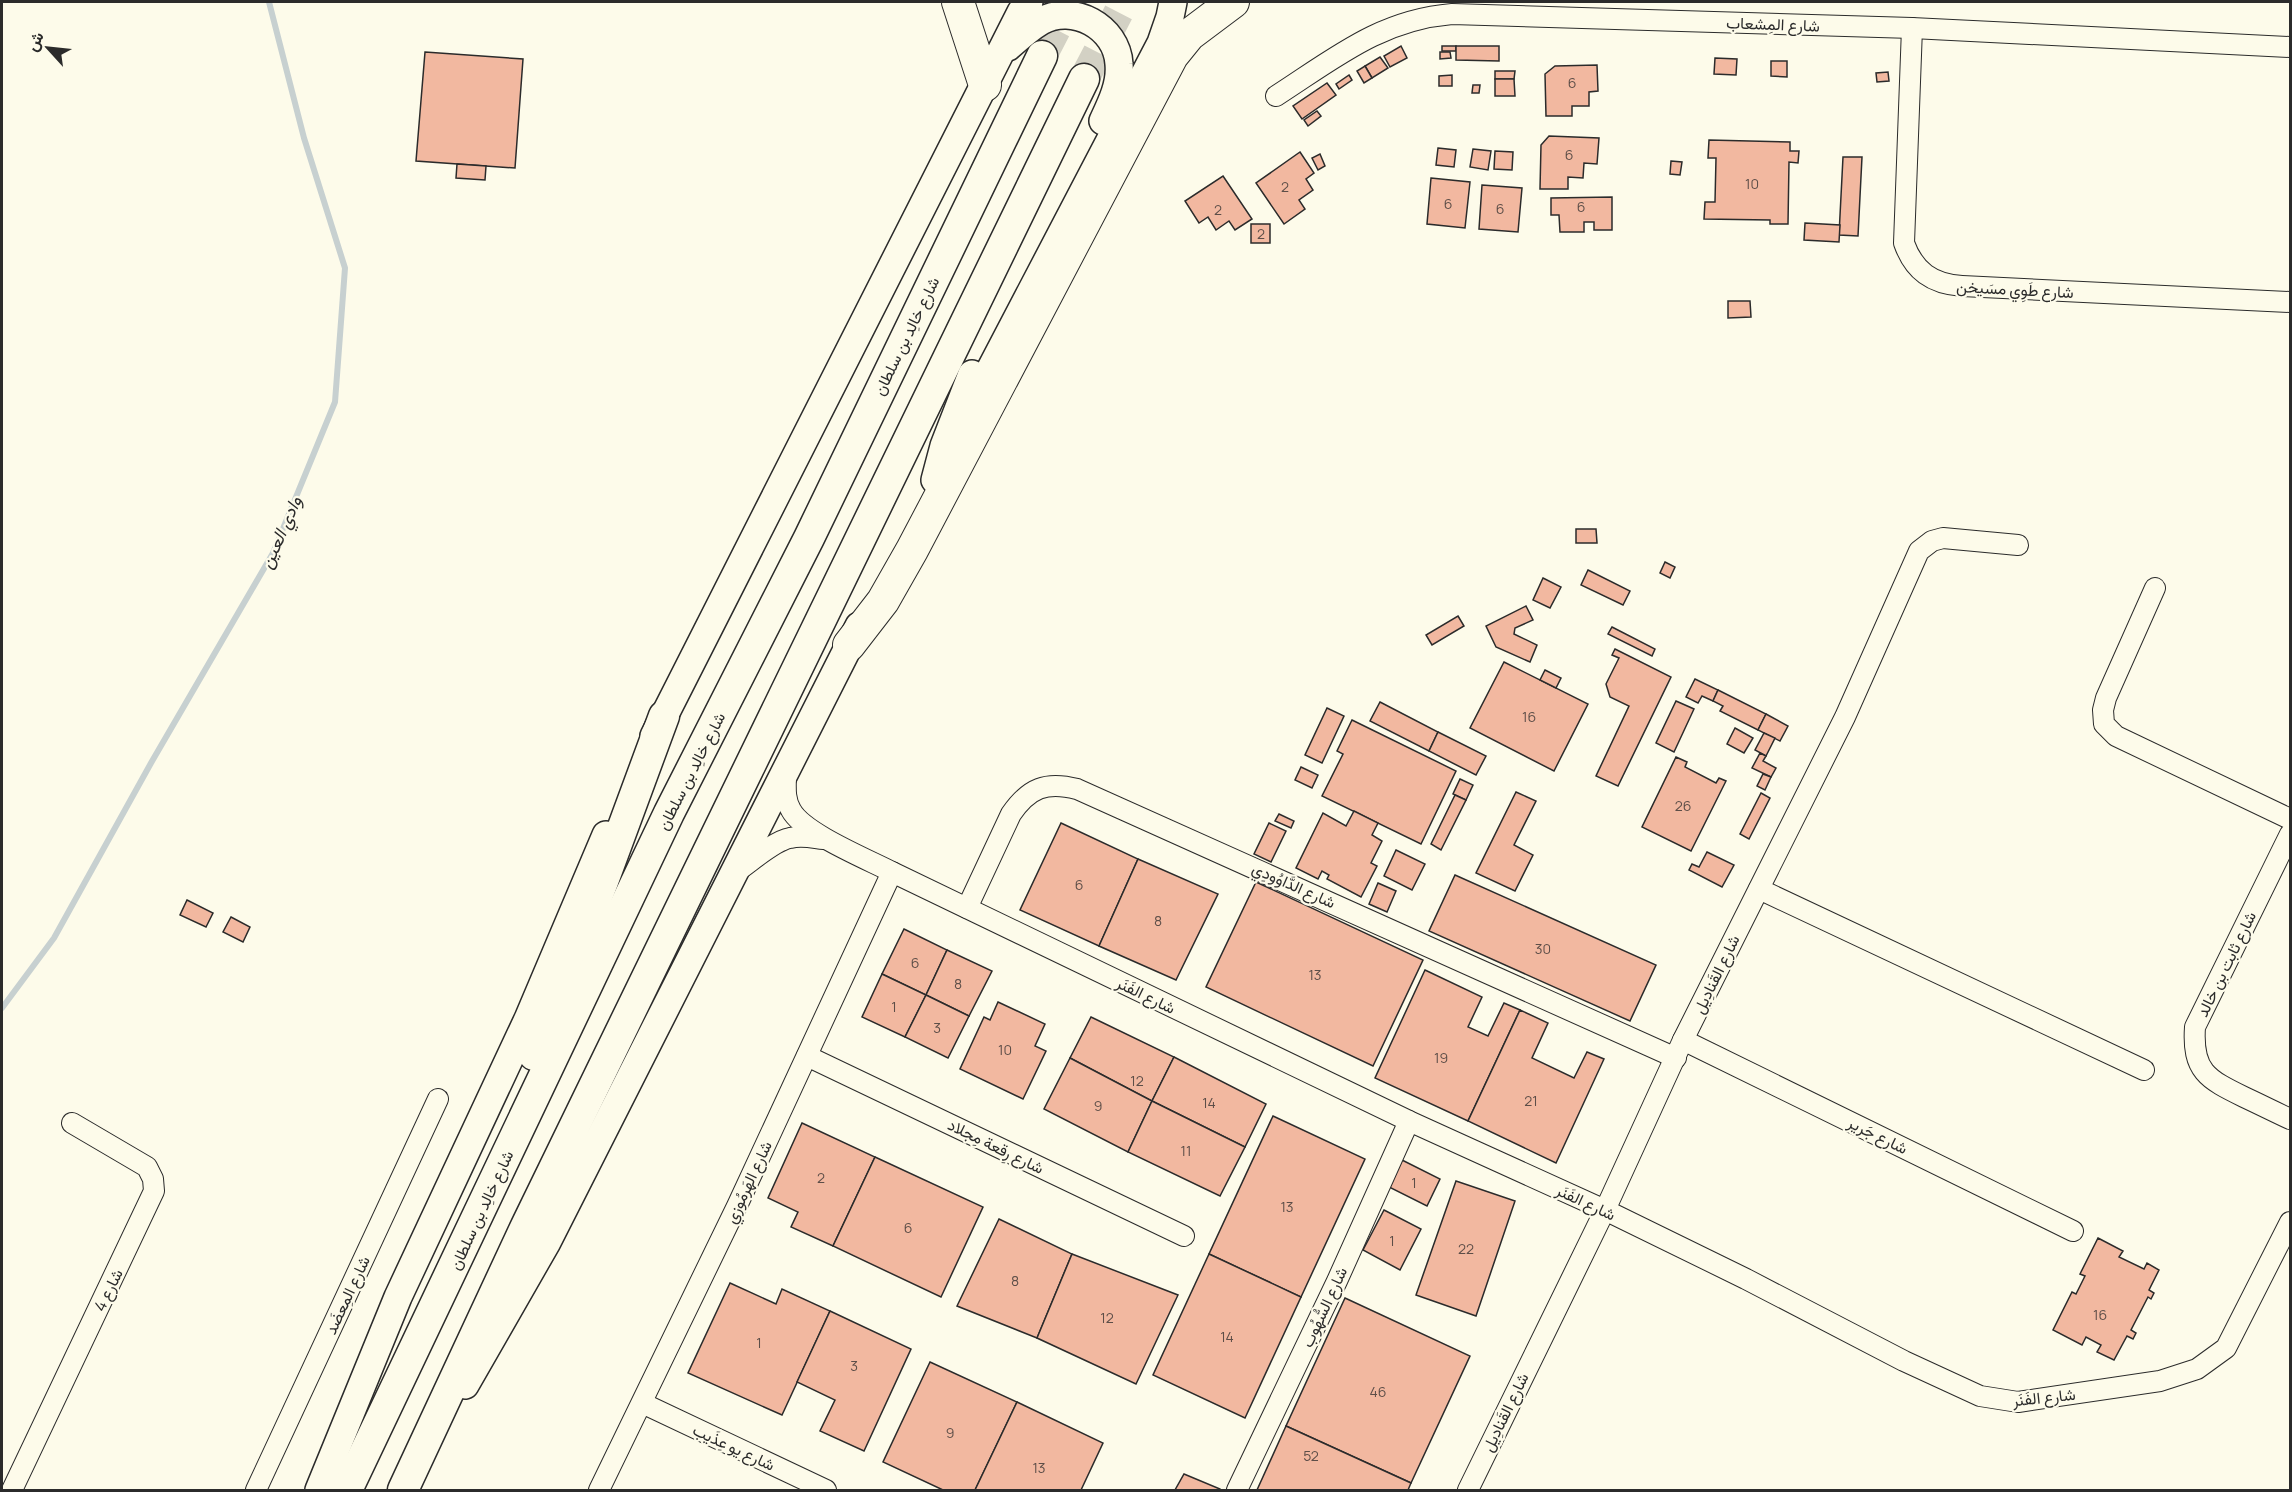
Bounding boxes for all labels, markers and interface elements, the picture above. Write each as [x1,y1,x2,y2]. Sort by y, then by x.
street label: شارع المِشعاب [1726,11,1820,38]
north arrow [18,18,78,78]
text: ش [20,28,49,55]
house number: 6 [1568,73,1576,92]
house number: 6 [1565,145,1573,164]
house number: 10 [1745,174,1759,193]
house number: 2 [1281,177,1289,196]
house number: 6 [1444,194,1452,213]
house number: 6 [1577,197,1585,216]
house number: 6 [1496,199,1504,218]
house number: 2 [1214,200,1222,219]
house number: 2 [1257,224,1265,243]
street label: شارع خالِد بن سلطان [868,273,945,399]
street label: شارع طَوِي مسَيخن [1955,275,2074,306]
water label: وادي العين [253,492,310,574]
house number: 16 [1522,707,1536,726]
street label: شارع خالِد بن سلطان [652,708,731,834]
house number: 26 [1675,796,1691,815]
street label: شارع الدَّاوُودِي [1248,857,1339,916]
house number: 6 [1075,875,1083,894]
street label: شارع ثابت بن خالد [2191,907,2262,1021]
house number: 8 [1154,911,1162,930]
street label: شارع القَنادِيل [1687,931,1745,1018]
house number: 30 [1535,939,1551,958]
house number: 6 [911,953,919,972]
house number: 13 [1308,965,1322,984]
street label: شارع الفَنَر [1111,971,1179,1020]
house number: 8 [954,974,962,993]
house number: 1 [891,997,897,1016]
house number: 3 [933,1018,941,1037]
house number: 10 [998,1040,1012,1059]
house number: 19 [1434,1048,1448,1067]
house number: 12 [1130,1071,1144,1090]
house number: 21 [1524,1091,1538,1110]
house number: 14 [1202,1093,1216,1112]
house number: 9 [1094,1096,1102,1115]
street label: شارع جَرير [1843,1111,1912,1160]
street label: شارع رِقعة مِجلاد [943,1113,1048,1180]
street label: شارع الهَرمُوزي [719,1137,779,1228]
house number: 11 [1181,1141,1191,1160]
street label: شارع خالِد بن سلطان [444,1147,519,1274]
house number: 2 [817,1168,825,1187]
house number: 1 [1411,1173,1417,1192]
street label: شارع الفَنَر [1551,1178,1619,1226]
house number: 13 [1280,1197,1294,1216]
house number: 6 [904,1218,912,1237]
house number: 1 [1389,1231,1395,1250]
house number: 22 [1458,1239,1474,1258]
street label: شارع المِعضَد [319,1252,376,1338]
street label: شارع السُّهُوب [1296,1263,1353,1351]
street label: شارع 4 [88,1265,129,1315]
house number: 8 [1011,1271,1019,1290]
house number: 16 [2093,1305,2107,1324]
house number: 12 [1100,1308,1114,1327]
house number: 14 [1220,1327,1234,1346]
house number: 1 [756,1333,762,1352]
house number: 3 [850,1356,858,1375]
street label: شارع القَنادِيل [1476,1369,1534,1456]
house number: 46 [1370,1382,1386,1401]
street label: شارع الفَنَر [2010,1383,2077,1412]
street label: شارع يو عِذَيب [689,1418,779,1477]
house number: 9 [946,1423,954,1442]
house number: 52 [1303,1446,1319,1465]
house number: 13 [1032,1458,1046,1477]

